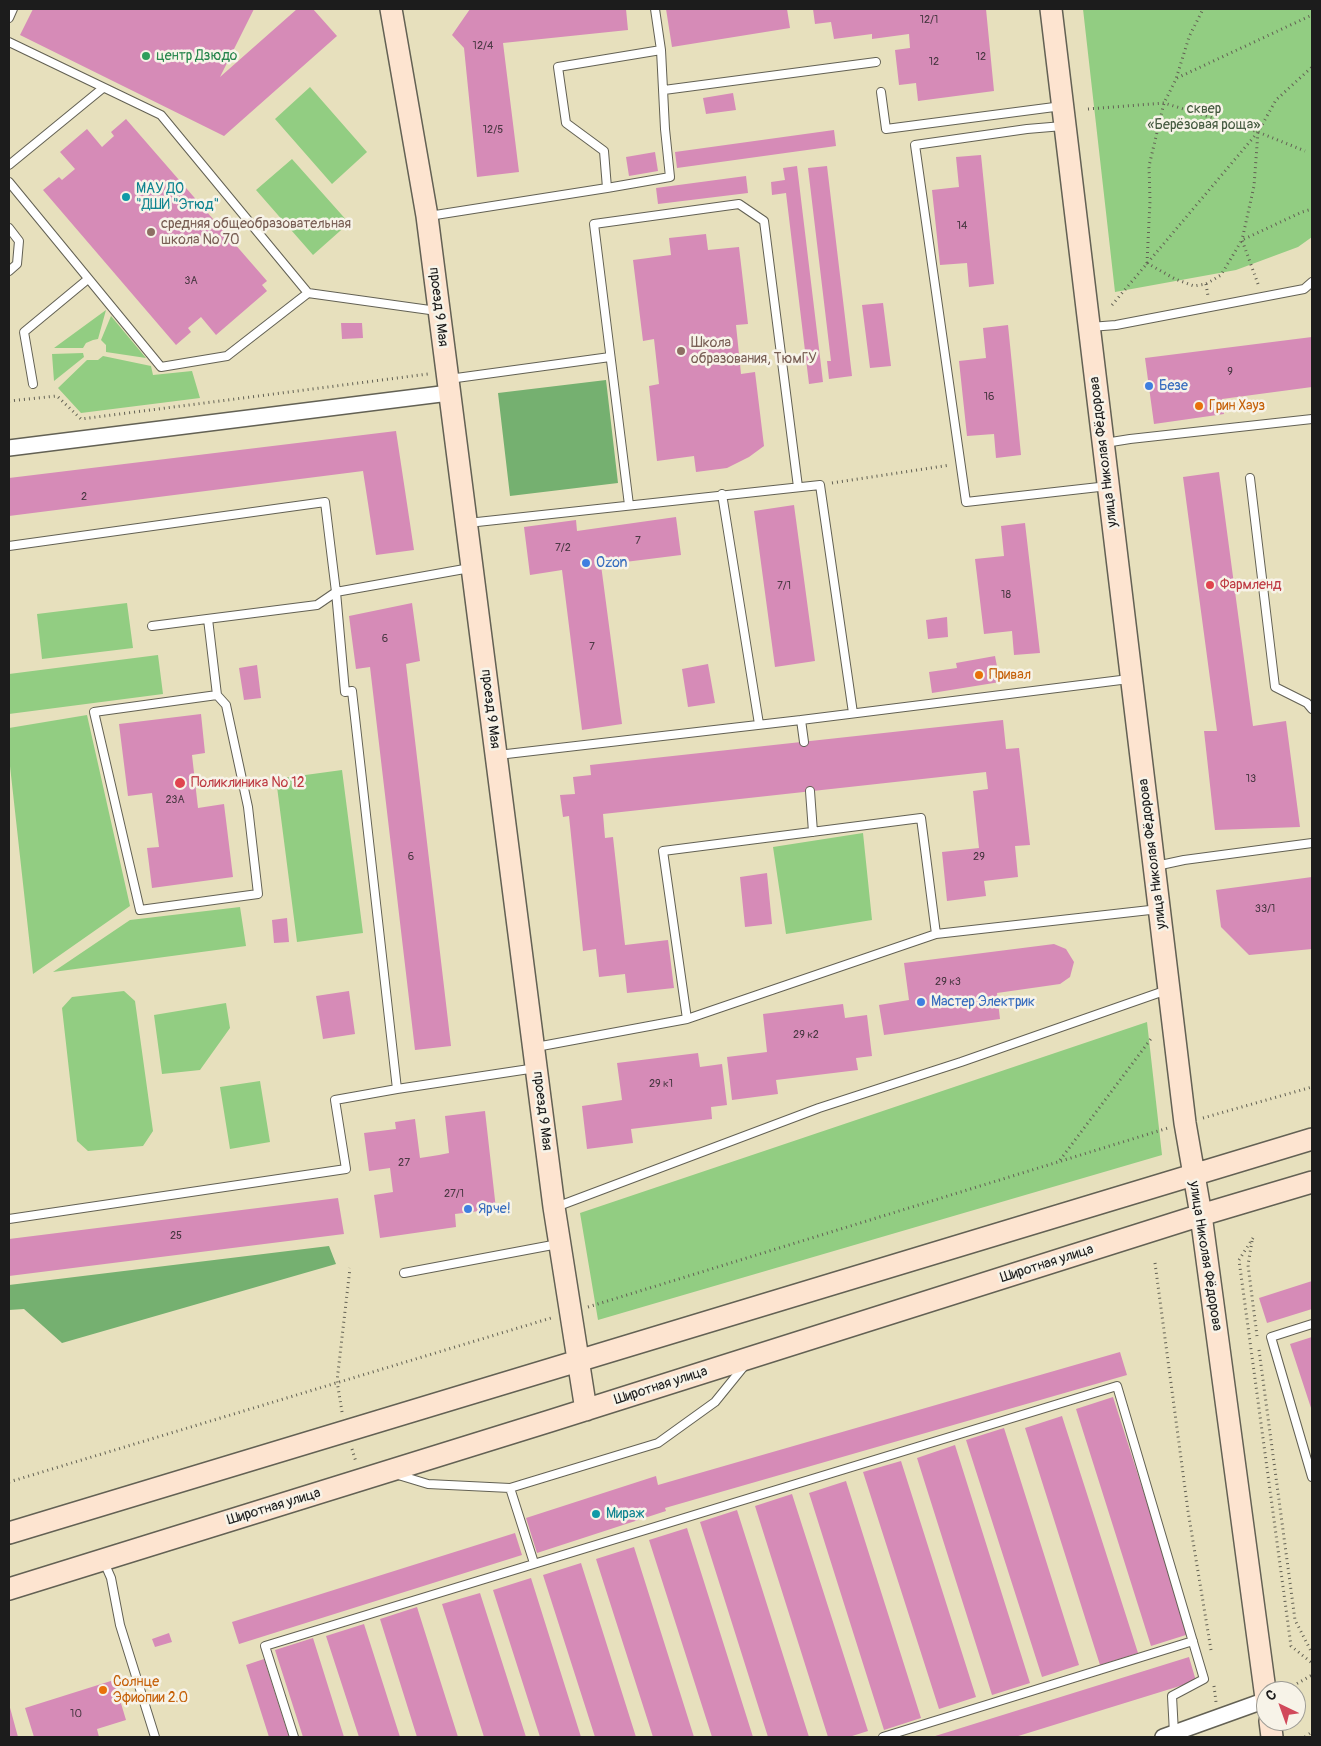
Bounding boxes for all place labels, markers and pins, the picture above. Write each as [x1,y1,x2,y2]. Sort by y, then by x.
place label: центр Дзюдо [156,48,237,64]
marker: центр Дзюдо [140,50,152,62]
place label: МАУ ДО "ДШИ "Этюд" [136,181,219,213]
marker: МАУ ДО "ДШИ "Этюд" [120,191,132,203]
place label: средняя общеобразовательная школа № 70 [161,216,351,248]
marker: средняя общеобразовательная школа № 70 [145,226,157,238]
place label: Школа образования, ТюмГУ [691,335,817,368]
marker: Школа образования, ТюмГУ [675,345,687,357]
place label: Безе [1159,378,1188,394]
marker: Безе [1143,380,1155,392]
place label: Грин Хауз [1209,398,1265,414]
marker: Грин Хауз [1193,400,1205,412]
place label: Ozon [596,555,627,571]
marker: Ozon [580,557,592,569]
place label: Фармленд [1220,577,1281,593]
marker: Фармленд [1204,579,1216,591]
place label: Привал [989,667,1031,683]
marker: Привал [973,669,985,681]
place label: Поликлиника № 12 [191,775,305,791]
marker: Поликлиника № 12 [173,776,187,790]
place label: Мастер Электрик [931,994,1035,1010]
marker: Мастер Электрик [915,996,927,1008]
place label: Ярче! [478,1201,511,1217]
marker: Ярче! [462,1203,474,1215]
place label: Мираж [606,1506,644,1522]
marker: Мираж [590,1508,602,1520]
place label: Солнце Эфиопии 2.0 [113,1674,188,1706]
marker: Солнце Эфиопии 2.0 [97,1684,109,1696]

